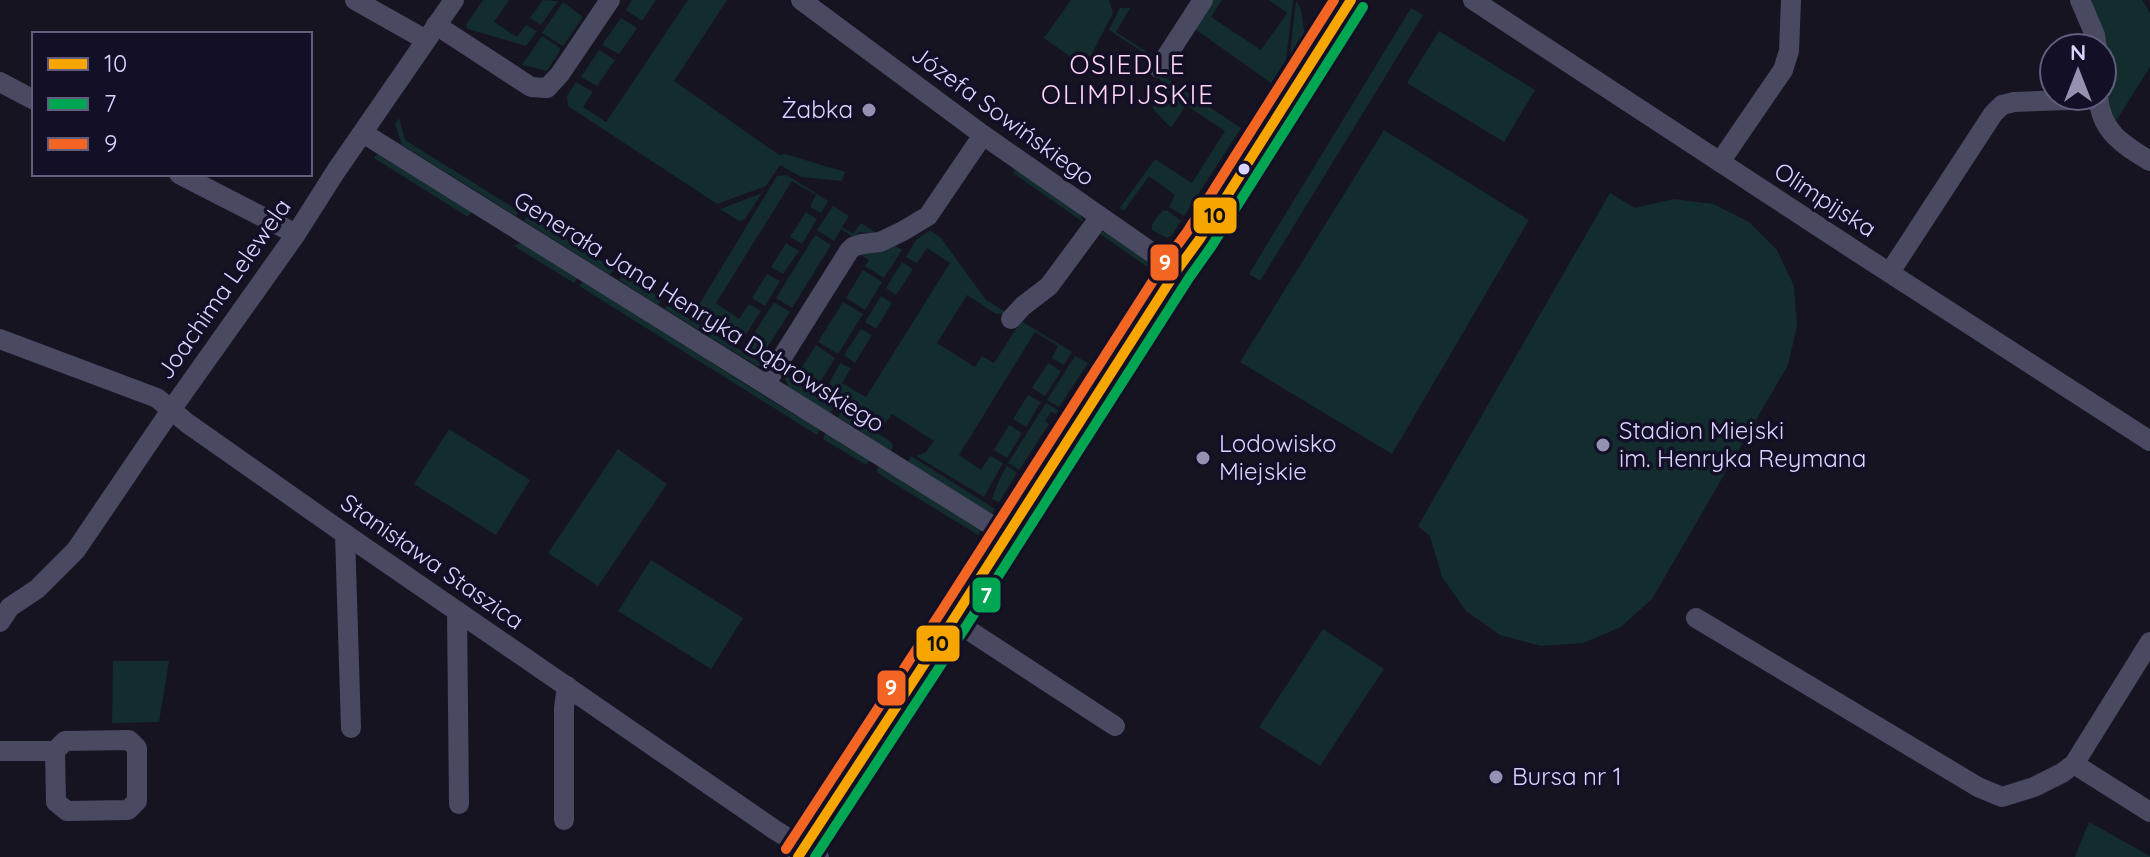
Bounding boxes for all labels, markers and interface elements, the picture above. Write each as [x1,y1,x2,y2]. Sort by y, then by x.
legend [32,32,312,176]
north arrow [2038,32,2118,112]
text: N [2070,38,2086,66]
street label: Józefa Sowińskiego [906,39,1101,192]
text: 10 [104,48,127,78]
district label: OSIEDLE OLIMPIJSKIE [1041,48,1215,111]
text: 7 [104,88,116,118]
place label: Żabka [781,94,853,124]
marker: Żabka [860,101,878,119]
text: 9 [104,128,117,158]
street label: Olimpijska [1769,155,1882,243]
unlabelled marker [1236,161,1252,177]
street label: Generała Jana Henryka Dąbrowskiego [509,184,890,438]
street label: Joachima Lelewela [150,192,297,385]
line badge: 10 [1192,196,1238,235]
text: 10 [1204,201,1226,229]
line badge: 9 [1149,243,1180,282]
text: 9 [1159,248,1171,276]
place label: Stadion Miejski im. Henryka Reymana [1619,415,1866,473]
place label: Lodowisko Miejskie [1219,428,1337,486]
marker: Stadion Miejski im. Henryka Reymana [1594,436,1612,454]
marker: Lodowisko Miejskie [1194,449,1212,467]
street label: Stanisława Staszica [335,487,530,636]
line badge: 7 [971,576,1002,614]
text: 7 [980,581,992,609]
line badge: 10 [915,624,961,663]
text: 10 [927,629,949,657]
line badge: 9 [876,669,907,707]
text: 9 [885,673,897,701]
place label: Bursa nr 1 [1512,761,1622,791]
marker: Bursa nr 1 [1487,768,1505,786]

